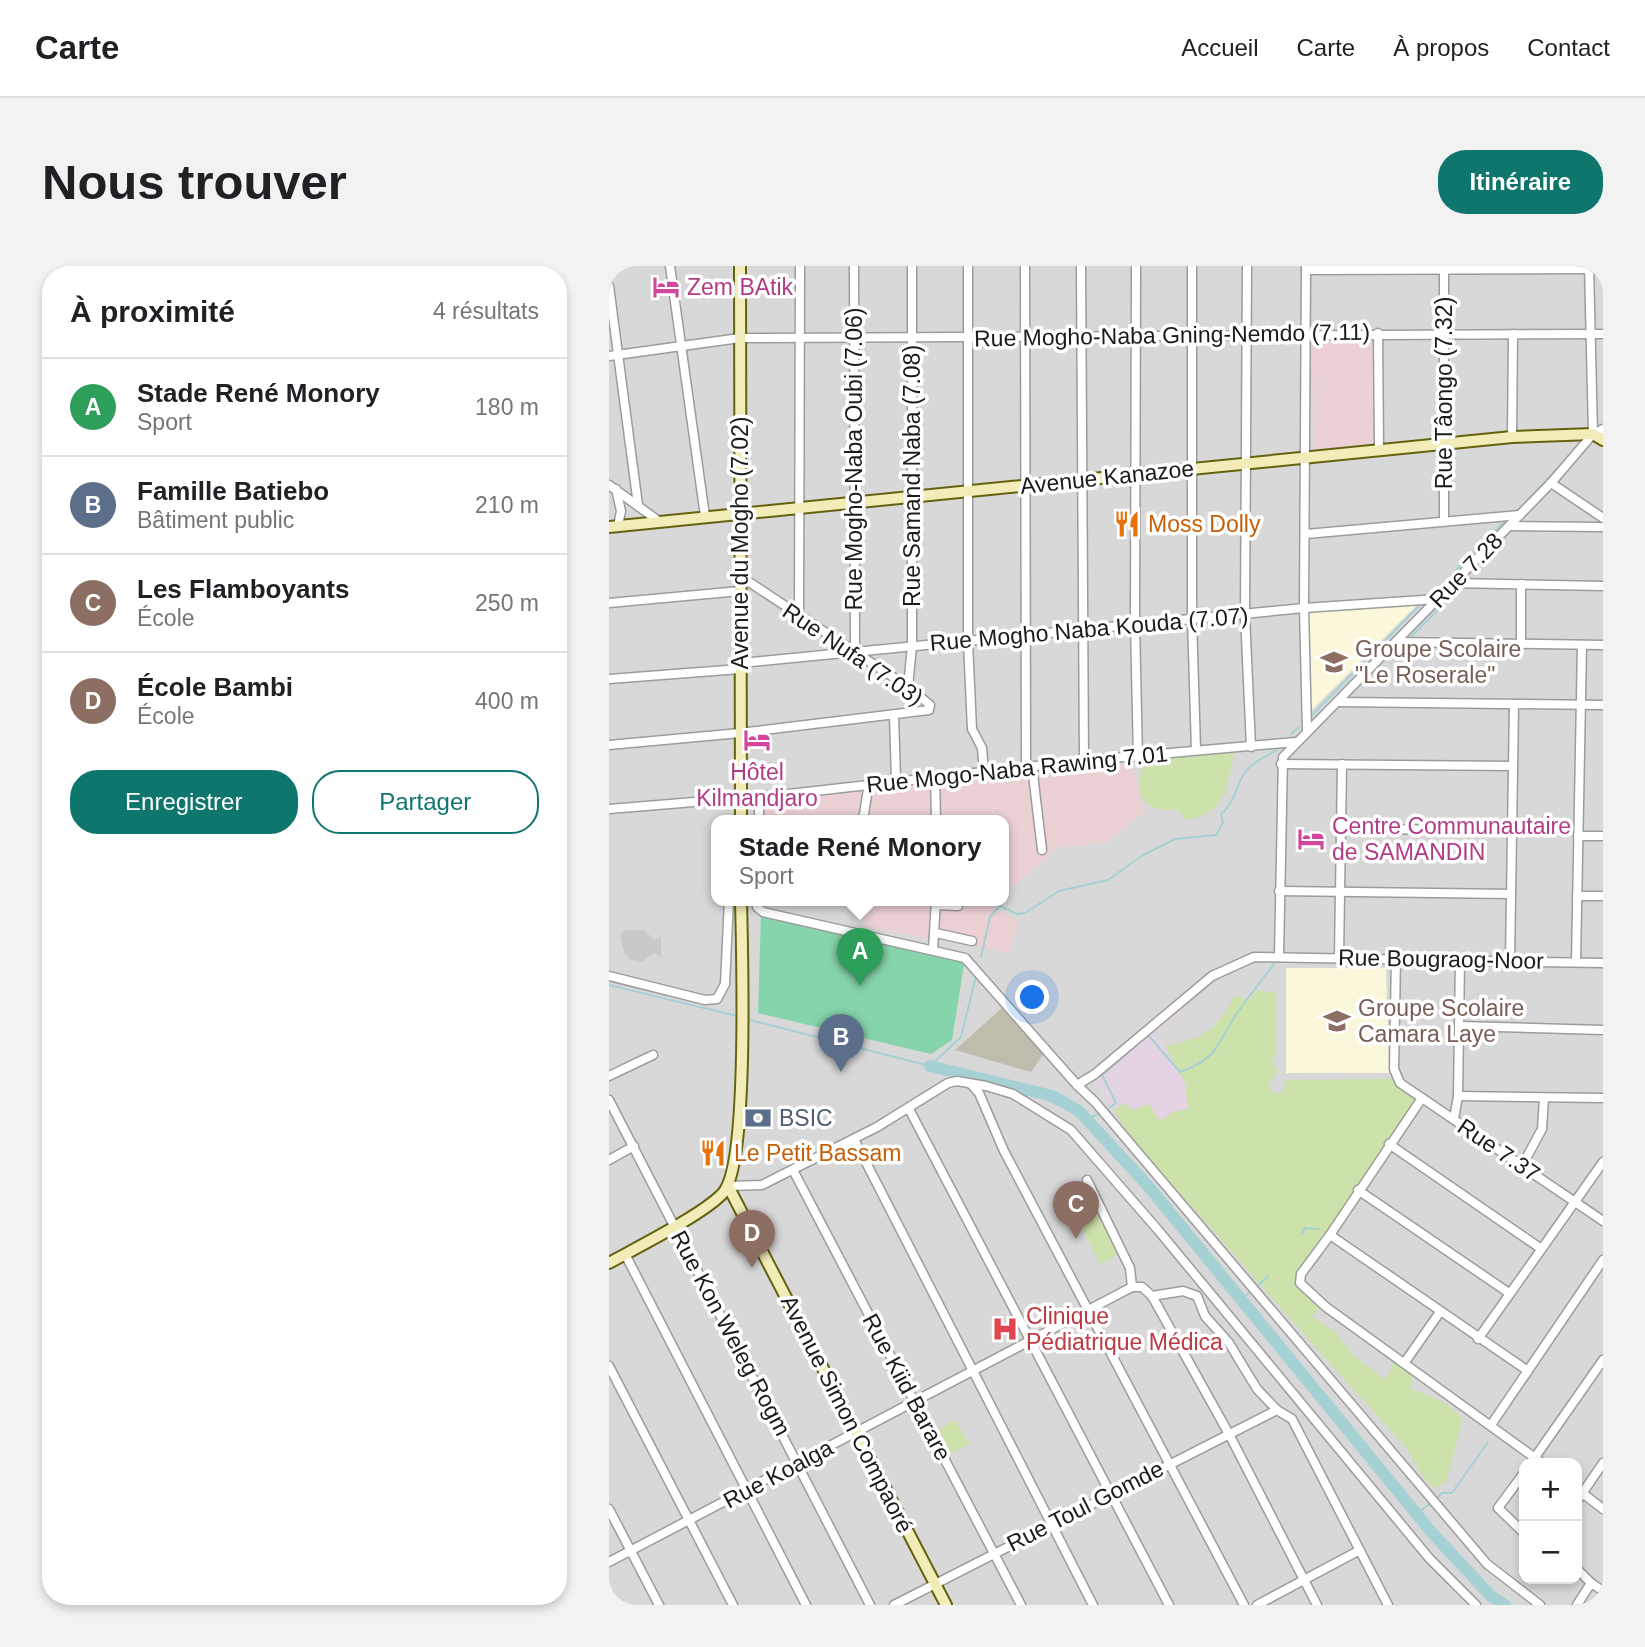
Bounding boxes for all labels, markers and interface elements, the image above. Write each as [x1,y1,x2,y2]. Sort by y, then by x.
text: Carte [35,29,119,66]
text: Accueil [1181,34,1259,61]
text: Carte [1297,34,1355,61]
text: À propos [1393,34,1489,61]
text: Contact [1527,34,1610,61]
button: Itinéraire [1438,150,1603,214]
text: Nous trouver [42,155,347,209]
hotel icon: Zem BAtik [651,272,681,302]
place label: Zem BAtik [687,274,794,300]
text: À proximité [70,295,235,328]
street label: Rue Tâongo (7.32) [1431,297,1457,489]
text: 4 résultats [433,298,539,324]
street label: Rue Mogho-Naba Oubi (7.06) [841,308,867,611]
street label: Rue Mogho-Naba Gning-Nemdo (7.11) [974,319,1370,351]
street label: Rue Samand Naba (7.08) [899,345,925,607]
text: Stade René Monory [137,378,380,408]
text: A [85,394,101,420]
text: 180 m [475,394,539,420]
text: Sport [137,409,192,435]
street label: Avenue du Mogho (7.02) [727,417,753,669]
street label: Avenue Kanazoe [1019,455,1195,499]
text: Famille Batiebo [137,476,329,506]
text: B [85,492,101,518]
text: 210 m [475,492,539,518]
text: Bâtiment public [137,507,294,533]
restaurant icon: Moss Dolly [1112,509,1142,539]
place label: Moss Dolly [1148,511,1261,537]
street label: Rue 7.28 [1424,527,1508,613]
text: Les Flamboyants [137,574,349,604]
text: C [85,590,101,616]
text: 250 m [475,590,539,616]
street label: Rue Nufa (7.03) [778,597,928,711]
street label: Rue Mogho Naba Kouda (7.07) [929,602,1249,656]
text: École [137,605,195,631]
place label: Groupe Scolaire "Le Roserale" [1355,636,1521,688]
school or university icon: Groupe Scolaire "Le Roserale" [1319,647,1349,677]
text: École Bambi [137,672,293,702]
text: D [85,688,101,714]
text: 400 m [475,688,539,714]
text: École [137,703,195,729]
hotel icon: Hôtel Kilmandjaro [742,725,772,755]
street label: Rue Mogo-Naba Rawing 7.01 [865,740,1169,798]
place label: Hôtel Kilmandjaro [696,759,818,811]
button: Enregistrer [70,770,298,834]
button: Partager [312,770,539,834]
place label: Centre Communautaire de SAMANDIN [1332,813,1571,865]
popup [711,815,1009,906]
hotel icon: Centre Communautaire de SAMANDIN [1296,824,1326,854]
text: Stade René Monory [739,832,981,862]
text: Sport [739,863,794,889]
pin: A [837,928,883,986]
street label: Rue Bougraog-Noor [1338,944,1544,974]
your location [1015,980,1049,1014]
place label: Groupe Scolaire Camara Laye [1358,995,1524,1047]
school or university icon: Groupe Scolaire Camara Laye [1322,1006,1352,1036]
pin: B [818,1014,864,1072]
bank icon: BSIC [743,1103,773,1133]
place label: BSIC [779,1105,833,1131]
street label: Rue 7.37 [1453,1113,1545,1187]
restaurant icon: Le Petit Bassam [698,1138,728,1168]
place label: Le Petit Bassam [734,1140,901,1166]
pin: C [1053,1181,1099,1239]
pin: D [729,1210,775,1268]
street label: Rue Kon Weleg Rogm [666,1226,796,1440]
street label: Avenue Simon Compaoré [776,1291,918,1537]
place label: Clinique Pédiatrique Médica [1026,1303,1223,1355]
street label: Rue Kiid Barare [857,1309,957,1465]
hospital icon: Clinique Pédiatrique Médica [990,1314,1020,1344]
street label: Rue Koalga [719,1434,837,1514]
street label: Rue Toul Gomde [1002,1455,1168,1557]
map controls [1519,1458,1582,1584]
button: + [1519,1458,1582,1521]
button: − [1519,1521,1582,1584]

